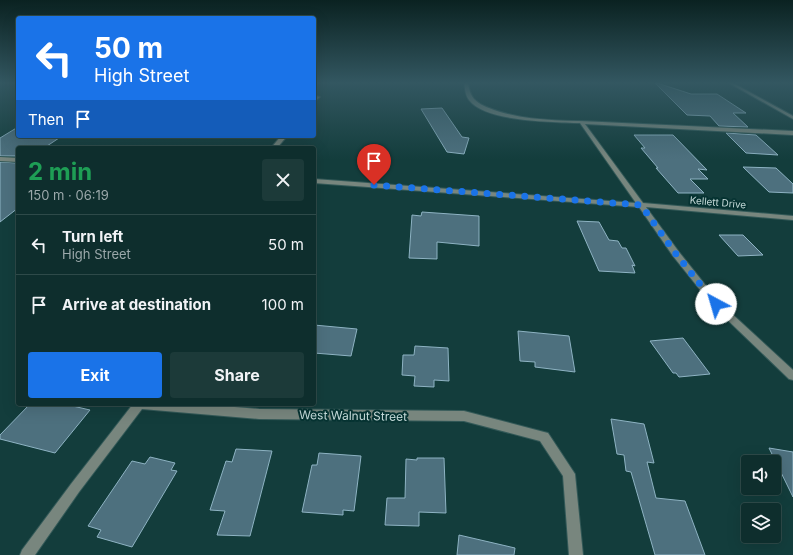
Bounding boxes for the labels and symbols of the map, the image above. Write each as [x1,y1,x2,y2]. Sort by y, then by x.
pin [357,144,391,185]
street label: Kellett Drive [689,194,747,210]
position arrow [695,283,737,325]
street label: West Walnut Street [299,407,407,424]

